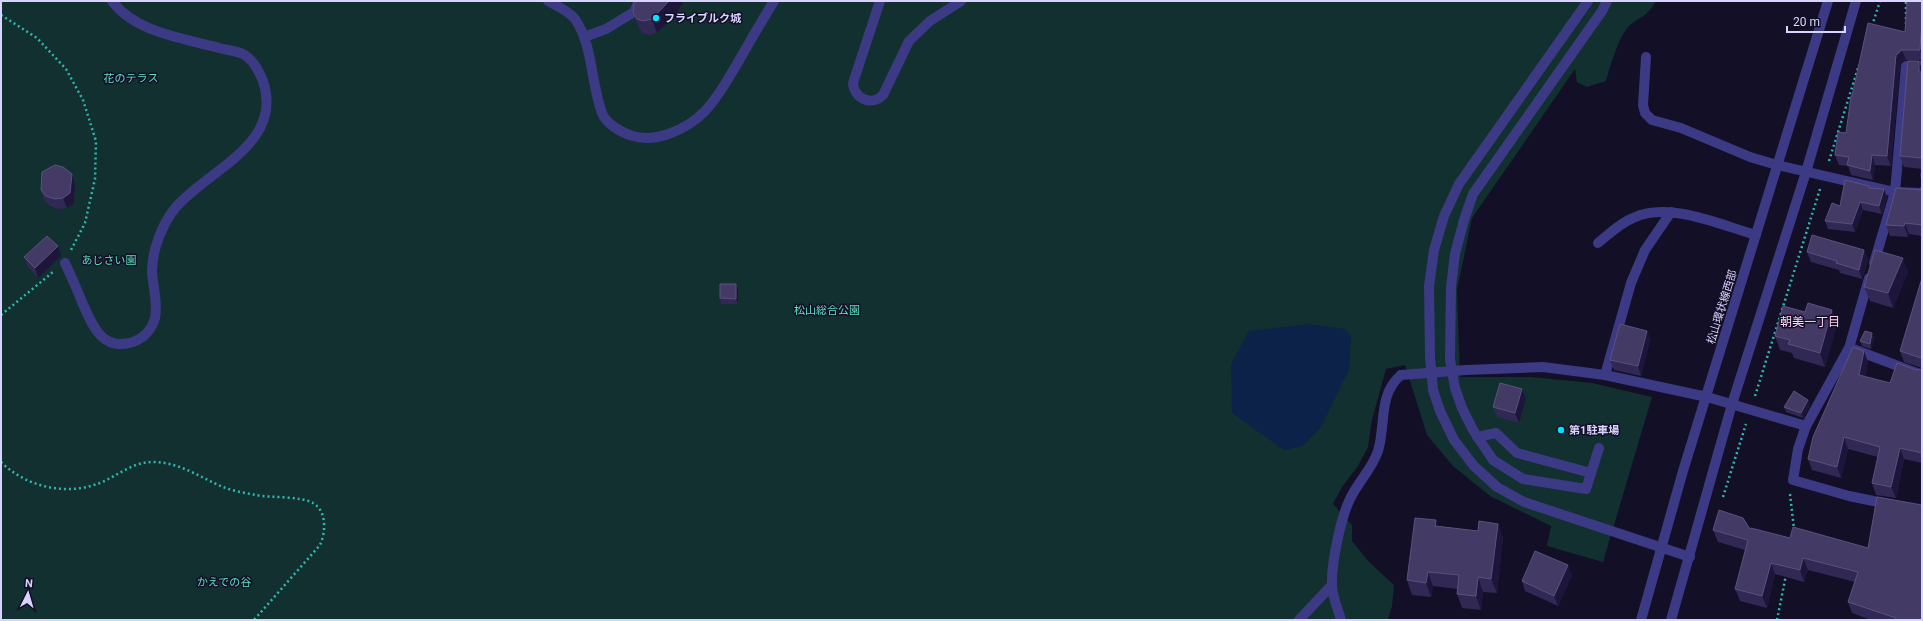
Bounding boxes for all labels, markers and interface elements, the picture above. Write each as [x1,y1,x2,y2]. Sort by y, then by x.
scale bar [1787,8,1845,34]
place label: フライブルク城 [664,12,742,25]
marker: フライブルク城 [651,13,661,23]
text: 20 m [1793,15,1820,29]
park label: 花のテラス [104,72,158,85]
park label: あじさい園 [82,254,137,267]
street label: 松山環状線西部 [1705,268,1739,346]
park label: 松山総合公園 [794,304,860,317]
district label: 朝美一丁目 [1780,315,1840,329]
place label: 第1駐車場 [1569,424,1619,437]
marker: 第1駐車場 [1556,425,1566,435]
north arrow [8,573,48,613]
park label: かえでの谷 [197,576,251,589]
text: N [24,577,33,590]

